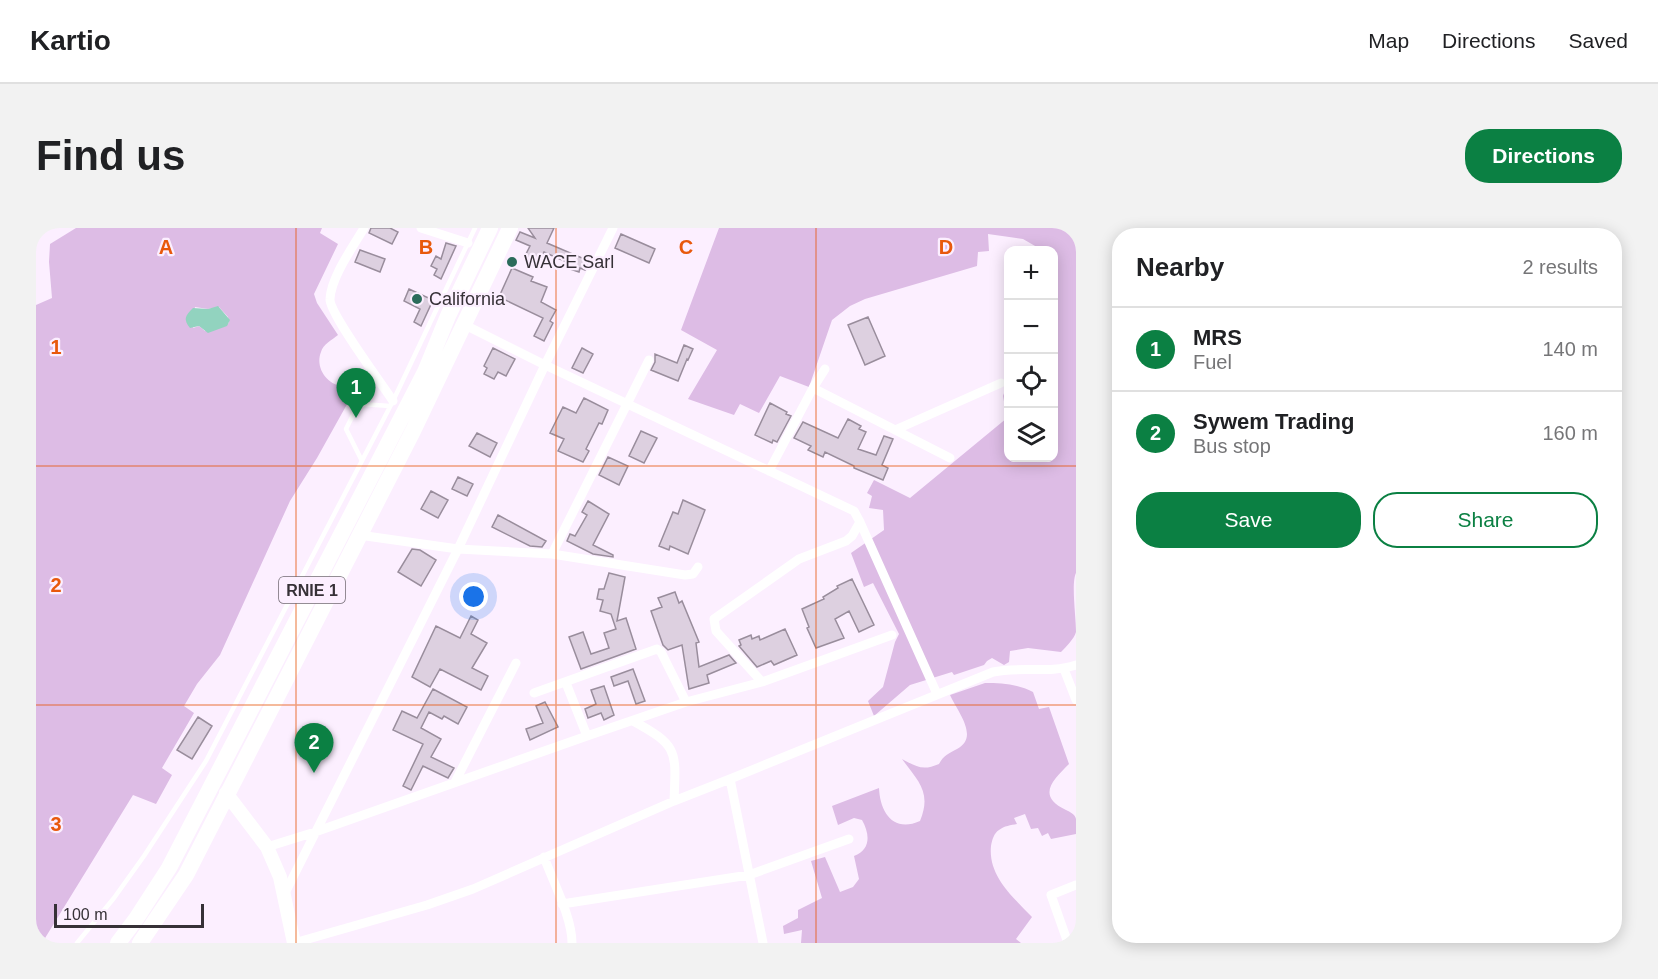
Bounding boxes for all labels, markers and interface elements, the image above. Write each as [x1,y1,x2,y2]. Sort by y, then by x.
text: Kartio [30,25,111,56]
text: Map [1368,29,1409,52]
text: Directions [1442,29,1535,52]
text: Saved [1568,29,1628,52]
button: Directions [1465,129,1622,183]
text: Find us [36,132,185,179]
text: A [159,236,173,258]
text: B [419,236,433,258]
text: C [679,236,693,258]
text: D [939,236,953,258]
map controls [1004,246,1058,462]
button: + [1004,246,1058,300]
place label: WACE Sarl [524,252,614,272]
text: Nearby [1136,252,1224,282]
marker: WACE Sarl [505,255,519,269]
text: 2 results [1522,256,1598,278]
place label: California [429,289,506,309]
marker: California [410,292,424,306]
button: − [1004,300,1058,354]
text: MRS [1193,325,1242,350]
text: 1 [50,336,62,358]
text: 1 [1150,338,1161,360]
text: 140 m [1542,338,1598,360]
text: Fuel [1193,351,1232,373]
button: locate [1004,354,1058,408]
pin: 1 [336,368,376,418]
button: layers [1004,408,1058,462]
text: Sywem Trading [1193,409,1354,434]
text: 2 [1150,422,1161,444]
text: 160 m [1542,422,1598,444]
text: Bus stop [1193,435,1271,457]
button: Save [1136,492,1361,548]
button: Share [1373,492,1598,548]
text: 2 [50,574,62,596]
road number: RNIE 1 [279,577,345,603]
your location [459,582,488,611]
pin: 2 [294,724,334,773]
text: 3 [50,813,62,835]
scale bar [54,901,204,928]
text: 100 m [63,906,107,923]

